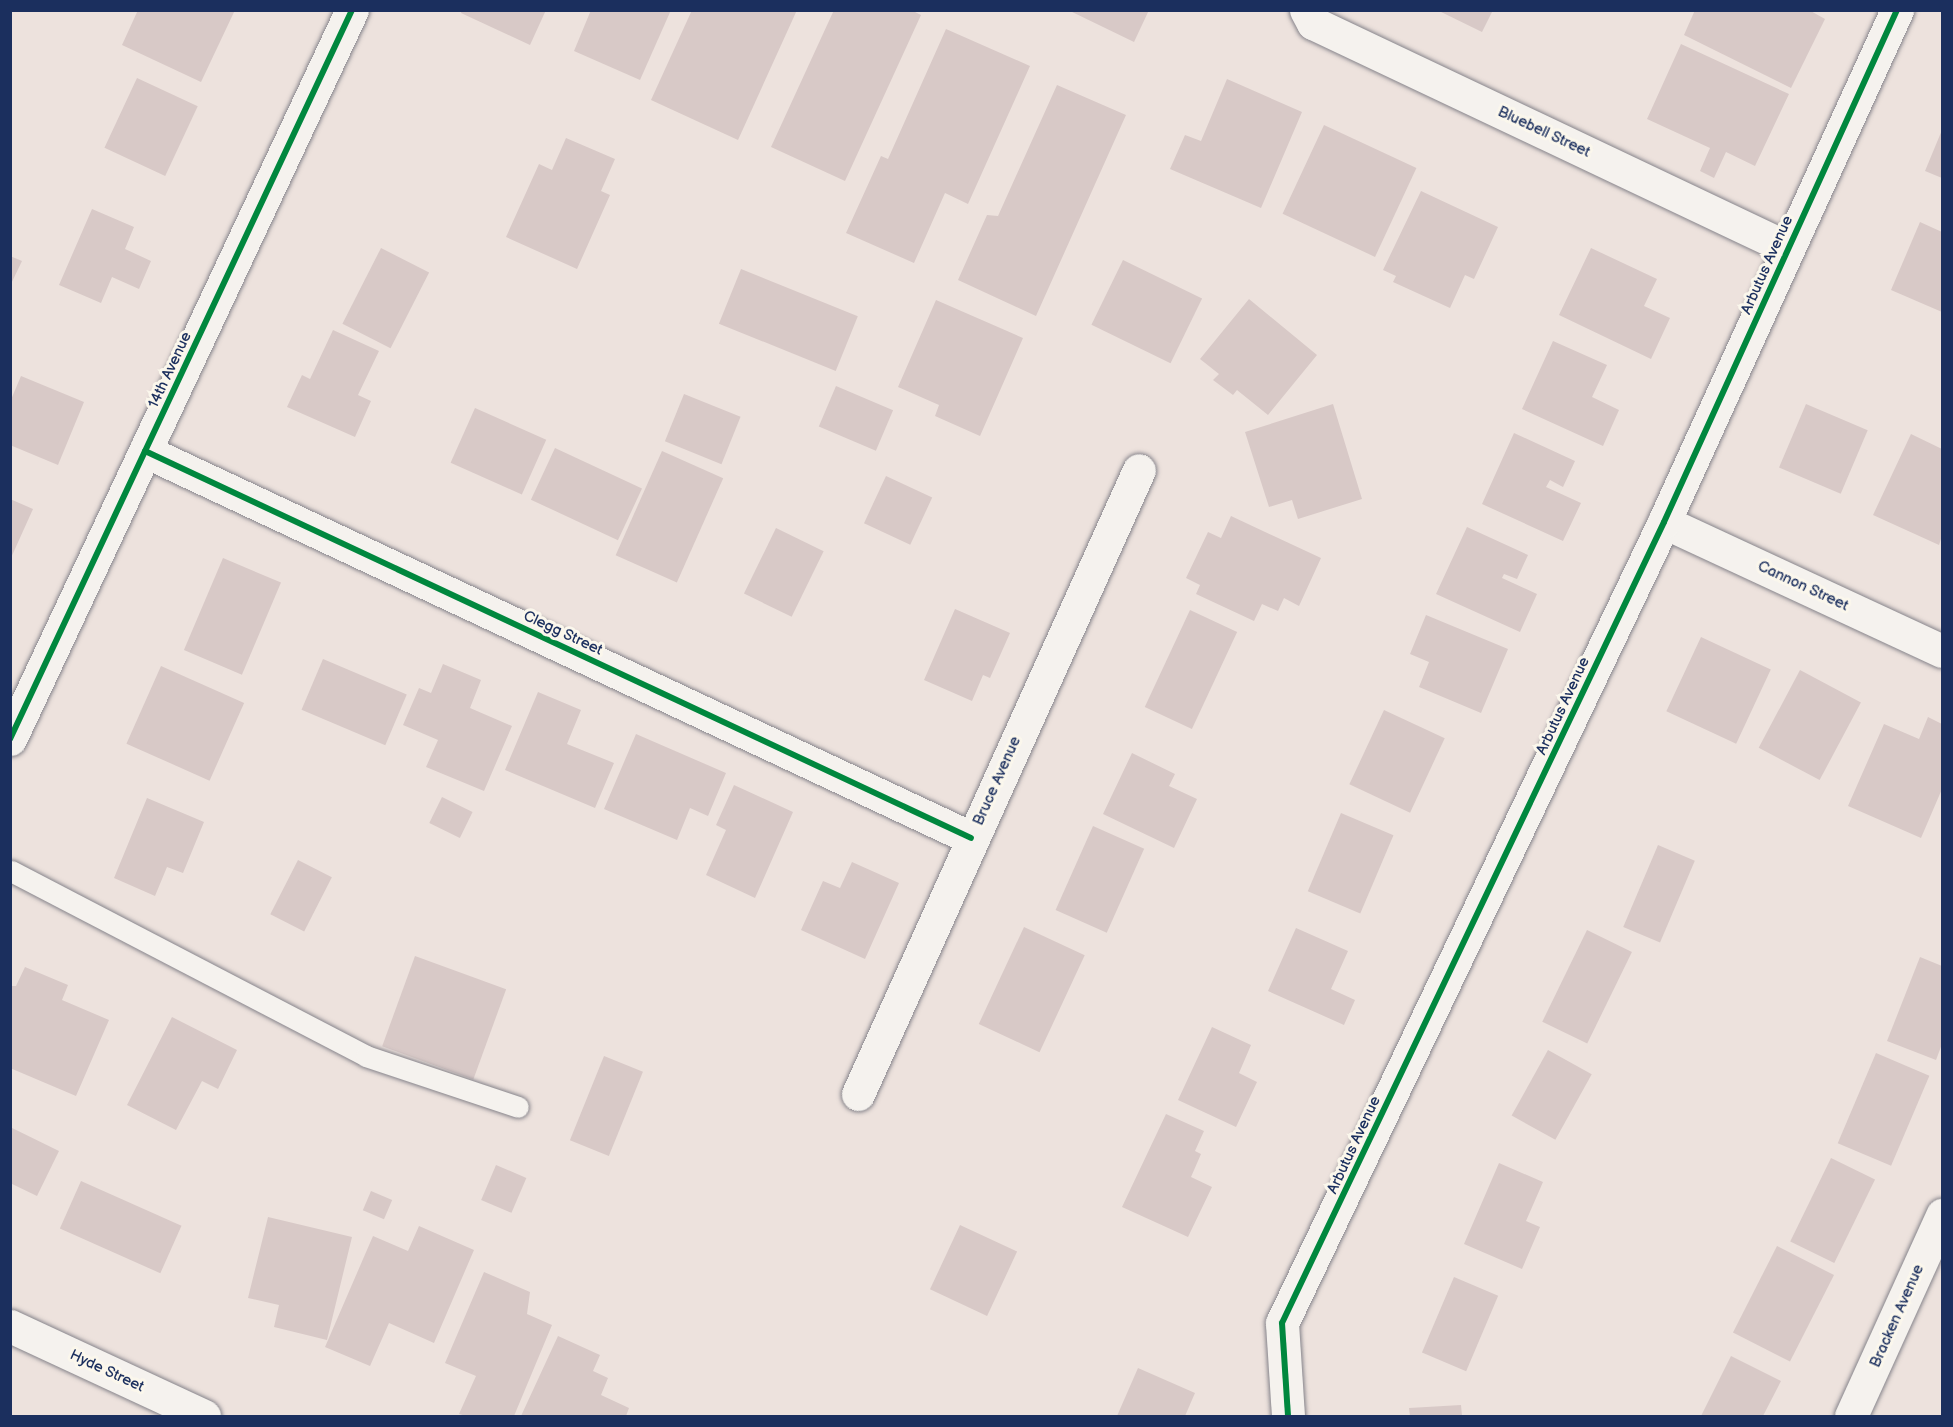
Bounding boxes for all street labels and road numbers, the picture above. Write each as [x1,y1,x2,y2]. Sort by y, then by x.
street label: Bluebell Street [1495,103,1593,161]
street label: Arbutus Avenue [1737,213,1797,317]
street label: 14th Avenue [144,329,196,411]
street label: Cannon Street [1755,557,1851,615]
street label: Clegg Street [521,607,605,659]
street label: Arbutus Avenue [1532,654,1594,758]
street label: Bruce Avenue [969,734,1025,828]
street label: Arbutus Avenue [1323,1093,1385,1197]
street label: Bracken Avenue [1866,1262,1928,1370]
street label: Hyde Street [67,1346,147,1396]

